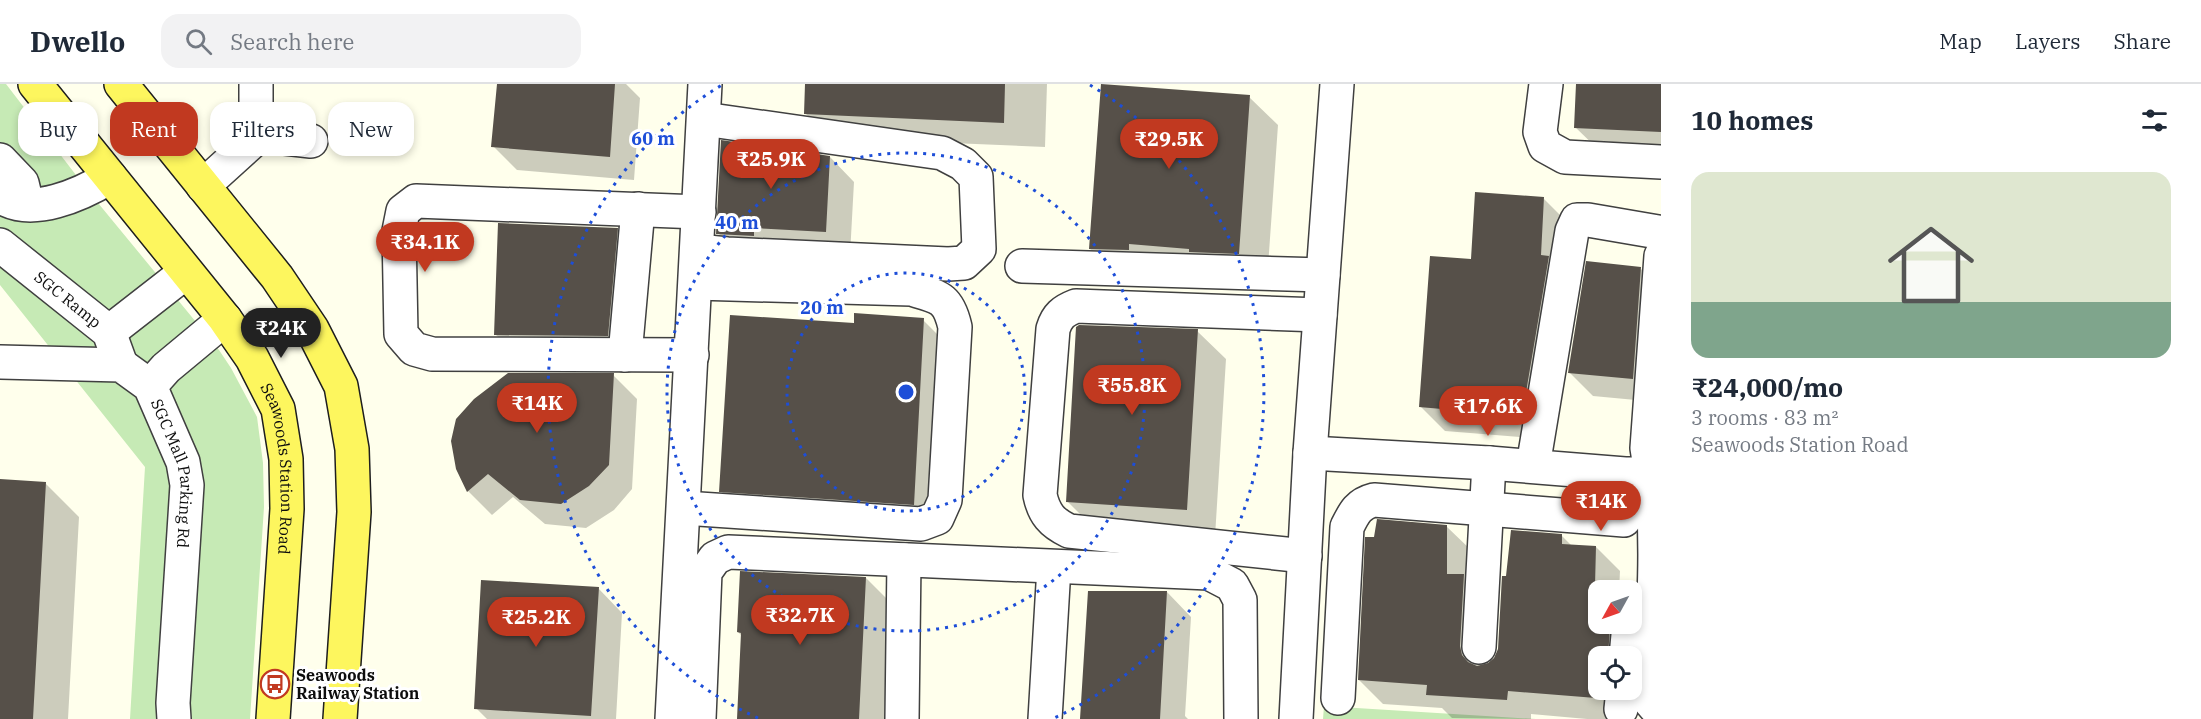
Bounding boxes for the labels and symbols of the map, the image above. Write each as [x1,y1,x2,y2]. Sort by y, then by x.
pin: ₹29.5K [1120,119,1218,170]
text: 60 m [631,127,675,150]
pin: ₹25.9K [722,139,820,190]
text: 40 m [715,211,759,234]
pin: ₹34.1K [376,222,474,273]
street label: SGC Ramp [31,267,106,332]
text: 20 m [800,296,844,319]
pin: ₹24K [245,308,317,359]
pin: ₹55.8K [1083,365,1181,416]
street label: Seawoods Station Road [256,379,297,555]
centre of rings [896,382,916,402]
pin: ₹14K [501,383,573,434]
pin: ₹17.6K [1439,386,1537,437]
street label: SGC Mall Parking Rd [147,396,197,549]
pin: ₹14K [1565,481,1637,532]
north arrow [1588,580,1642,634]
pin: ₹32.7K [751,595,849,646]
pin: ₹25.2K [487,597,585,648]
place label: Seawoods Railway Station [296,665,420,703]
bus stop icon: Seawoods Railway Station [259,668,291,700]

